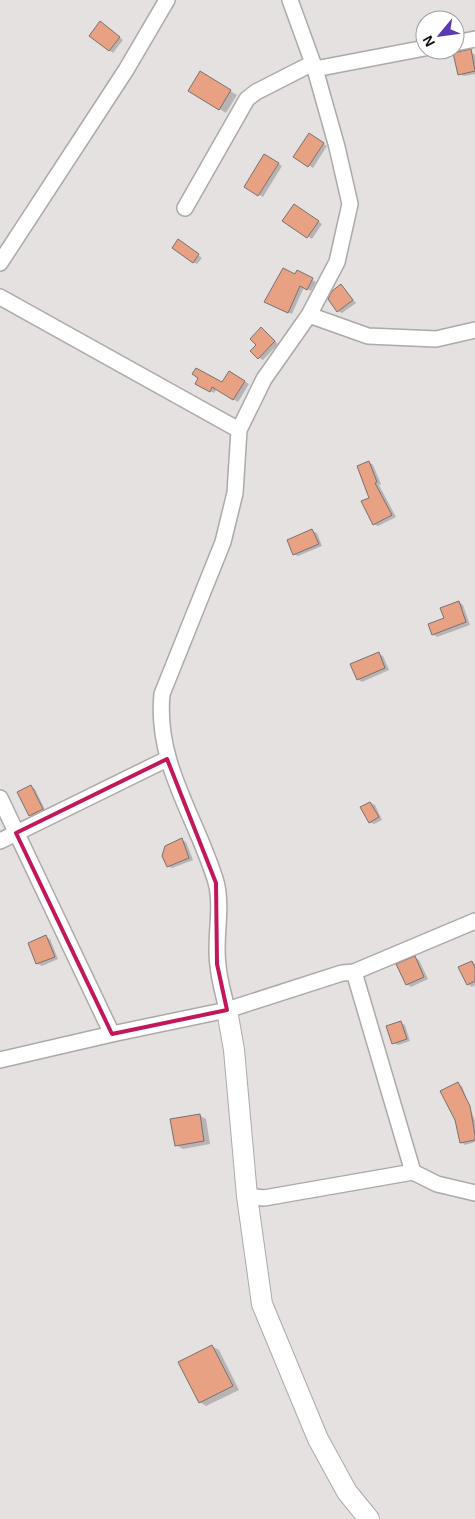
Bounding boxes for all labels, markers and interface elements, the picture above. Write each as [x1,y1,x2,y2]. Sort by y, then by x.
north arrow [415,10,465,60]
text: N [419,33,438,50]

